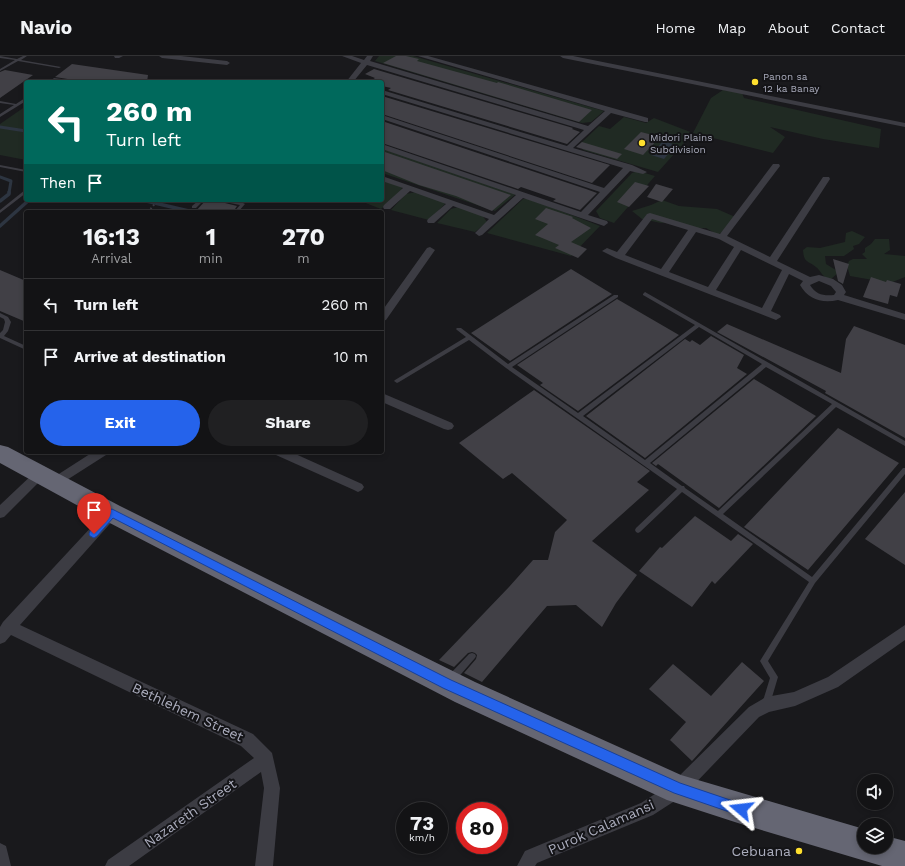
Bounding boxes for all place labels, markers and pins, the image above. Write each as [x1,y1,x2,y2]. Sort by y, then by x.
place label: Panon sa 12 ka Banay [763,71,820,94]
marker: Panon sa 12 ka Banay [750,77,760,87]
place label: Midori Plains Subdivision [650,132,713,155]
marker: Midori Plains Subdivision [637,138,647,148]
pin [77,493,111,534]
place label: Cebuana [731,843,791,859]
marker: Cebuana [794,846,804,856]

